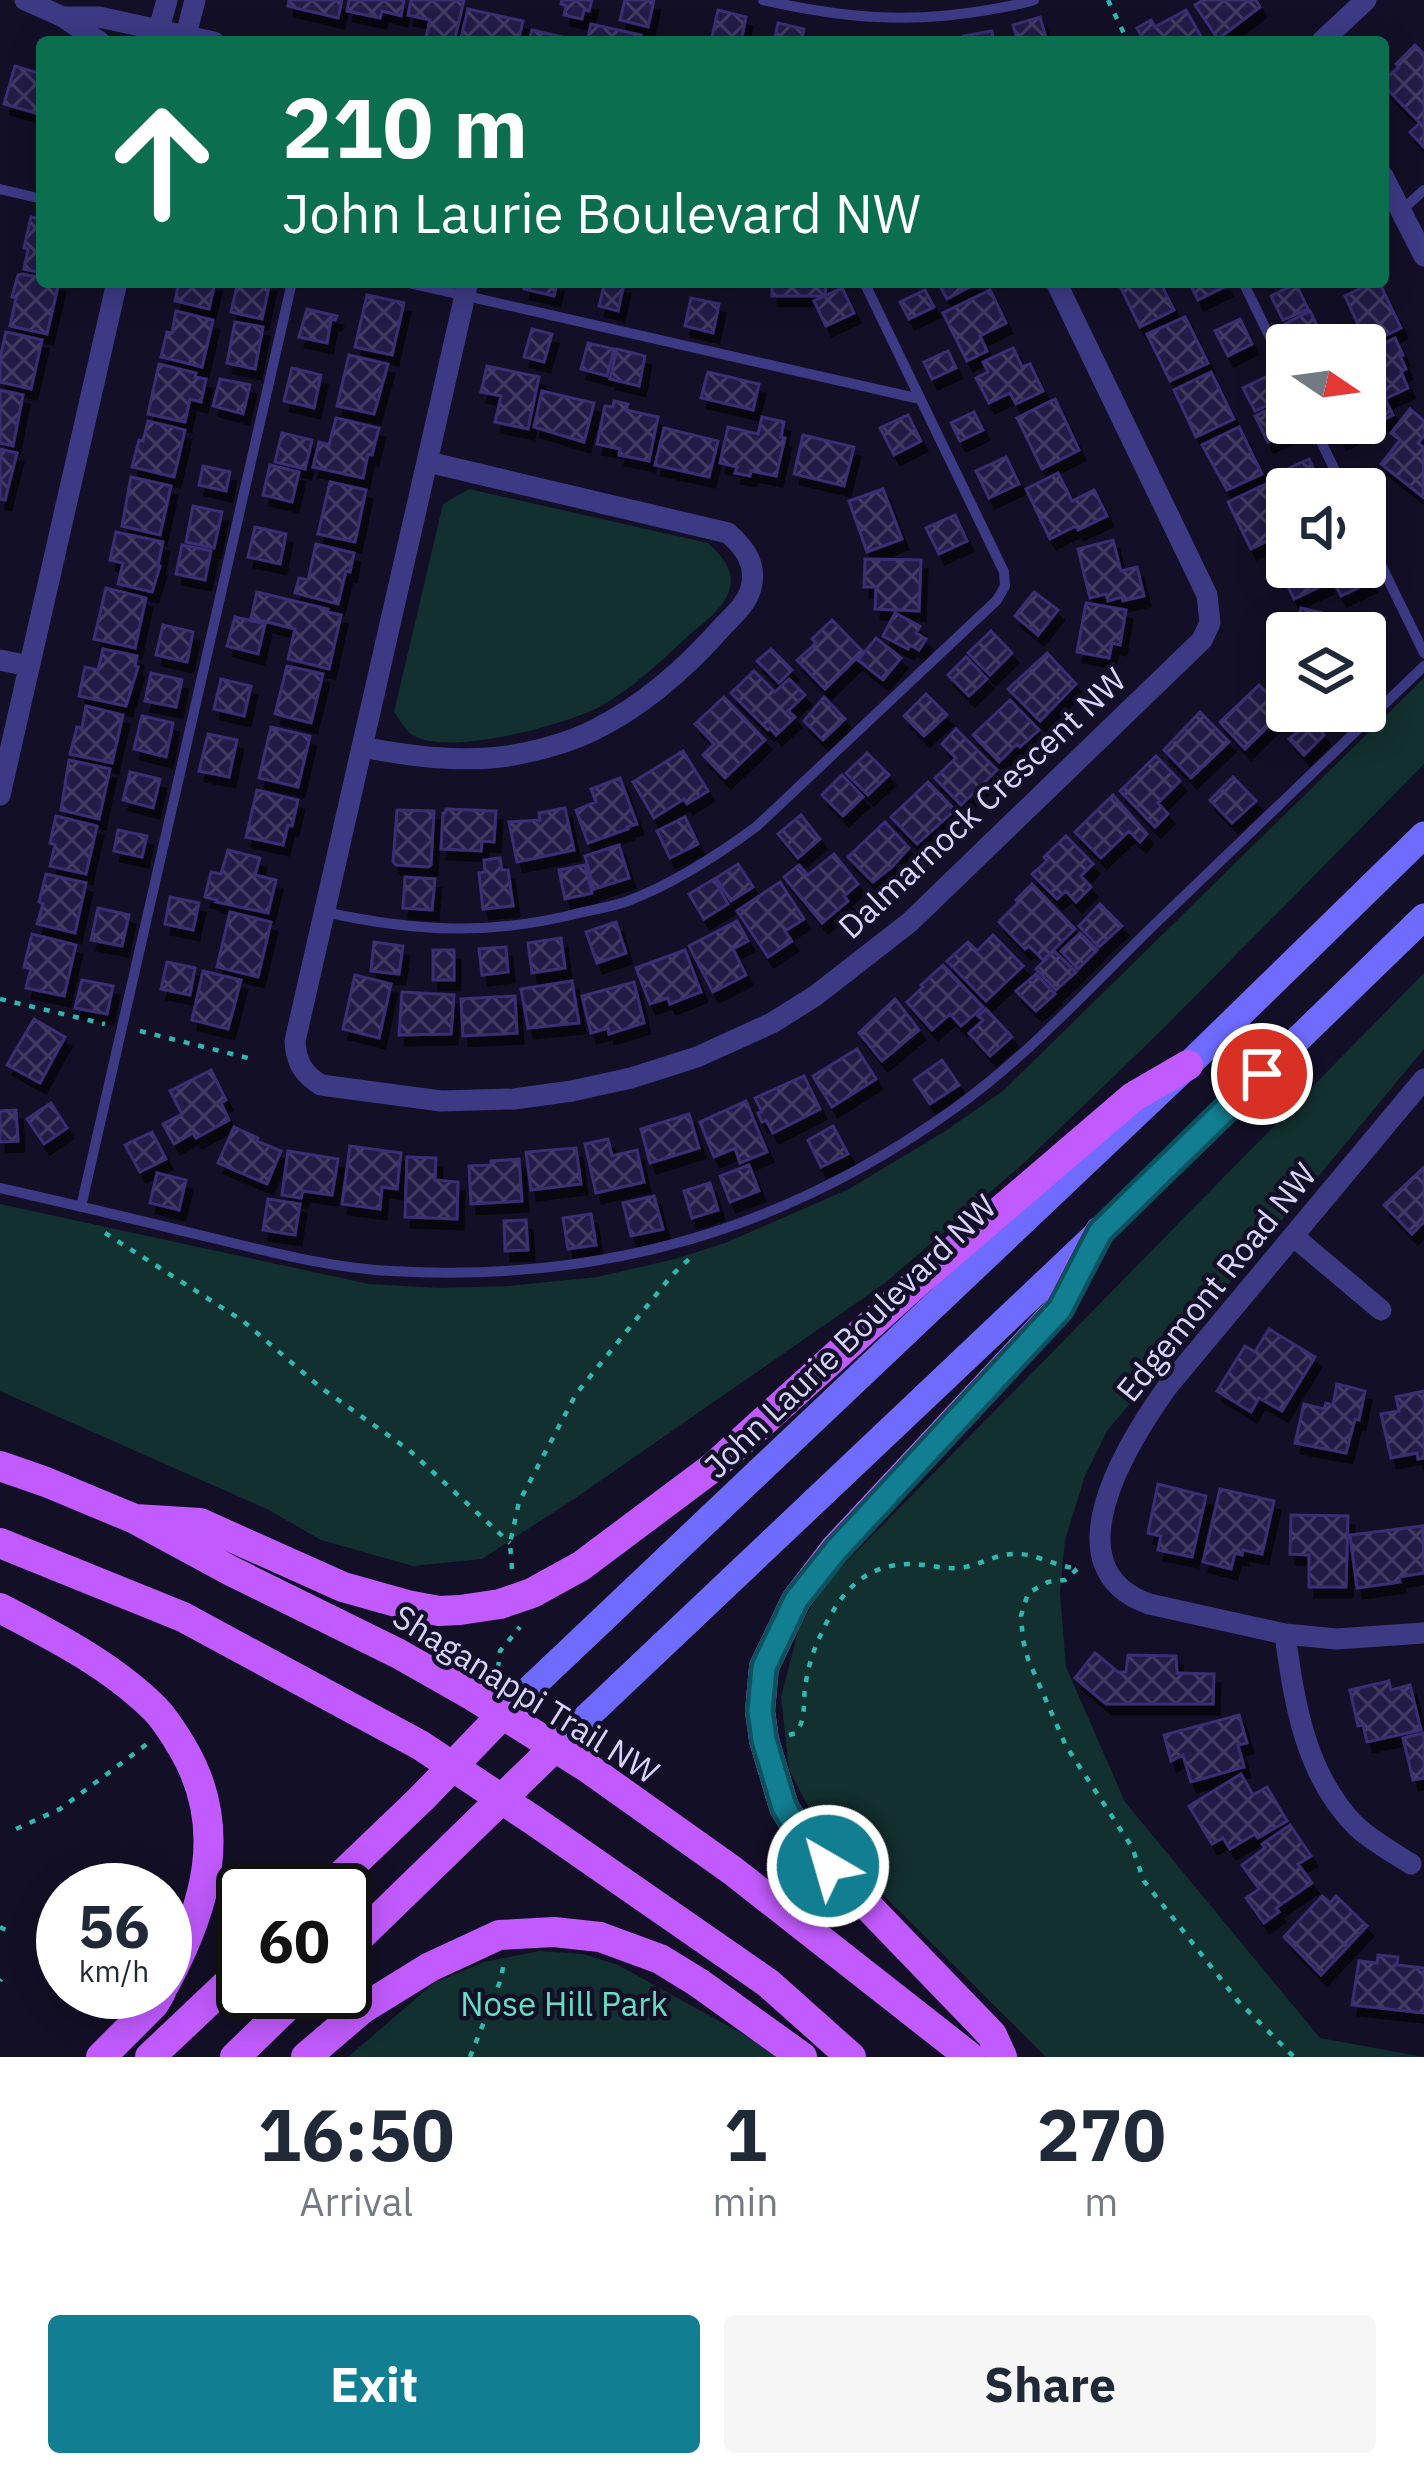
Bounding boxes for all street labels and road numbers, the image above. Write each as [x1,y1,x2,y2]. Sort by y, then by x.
street label: Dalmarnock Crescent NW [829,658,1135,947]
street label: Edgemont Road NW [1106,1153,1325,1410]
street label: John Laurie Boulevard NW [694,1185,1005,1487]
street label: Shaganappi Trail NW [385,1594,667,1793]

